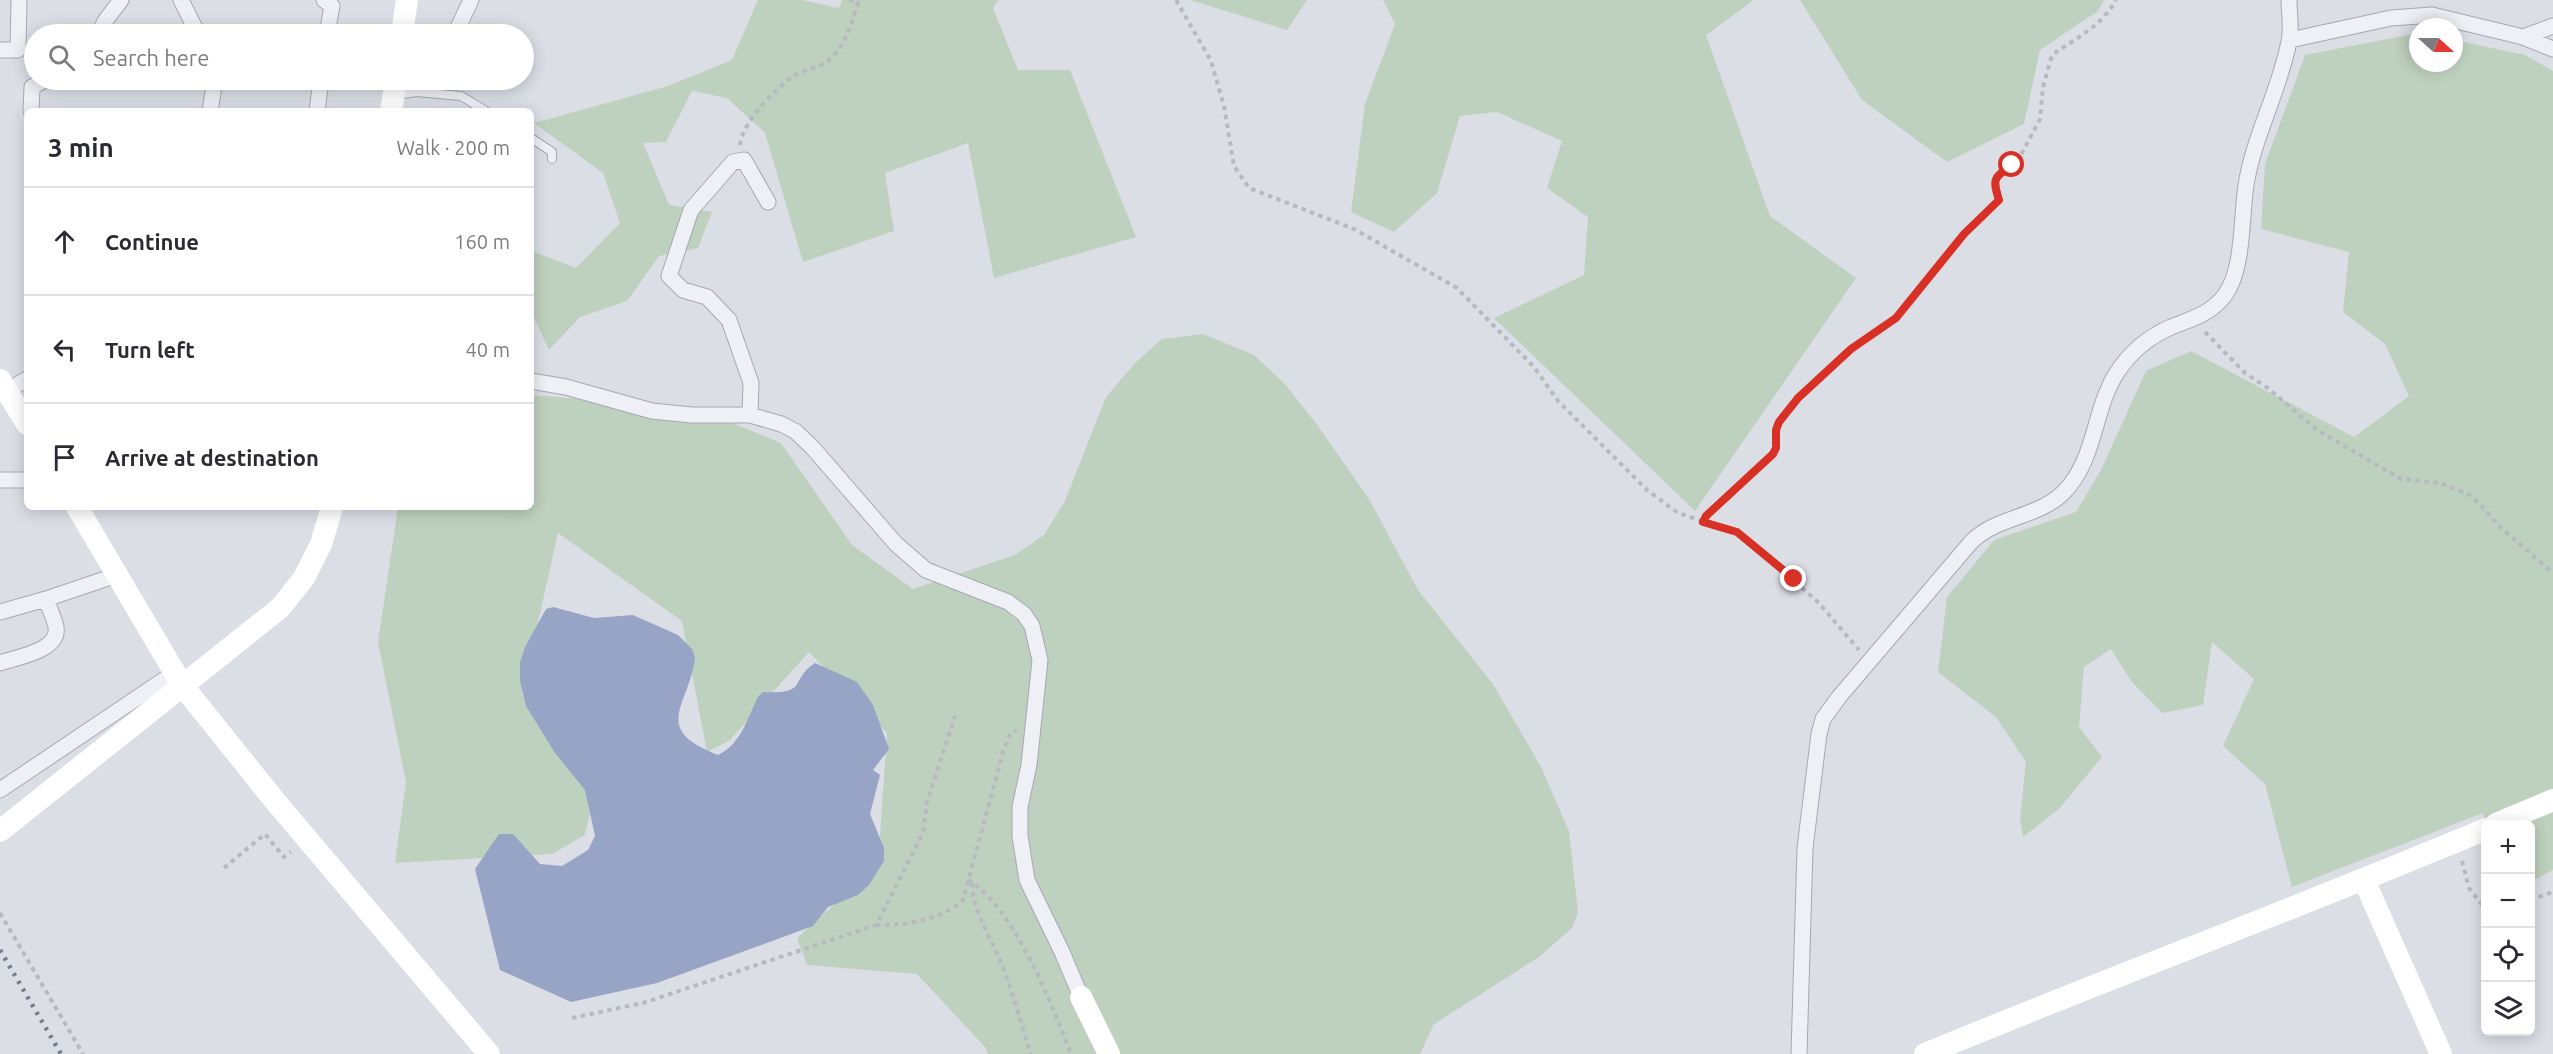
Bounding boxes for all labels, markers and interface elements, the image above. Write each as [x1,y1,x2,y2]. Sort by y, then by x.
north arrow [2409,18,2463,72]
search box [24,24,534,90]
icon: search [45,41,78,74]
text: Search here [93,45,209,70]
text: 3 min [48,133,114,162]
text: Walk · 200 m [397,136,510,159]
route start [1998,151,2024,177]
icon: ahead [48,225,81,258]
text: Continue [105,229,199,254]
text: 160 m [454,230,510,253]
icon: left [48,333,81,366]
text: Turn left [105,337,195,362]
text: 40 m [466,338,510,361]
icon: arrive [48,441,81,474]
text: Arrive at destination [105,445,319,470]
route end [1780,565,1806,591]
map controls [2481,820,2535,1036]
button: + [2481,820,2535,874]
button: − [2481,874,2535,928]
button: locate [2481,928,2535,982]
button: layers [2481,982,2535,1036]

